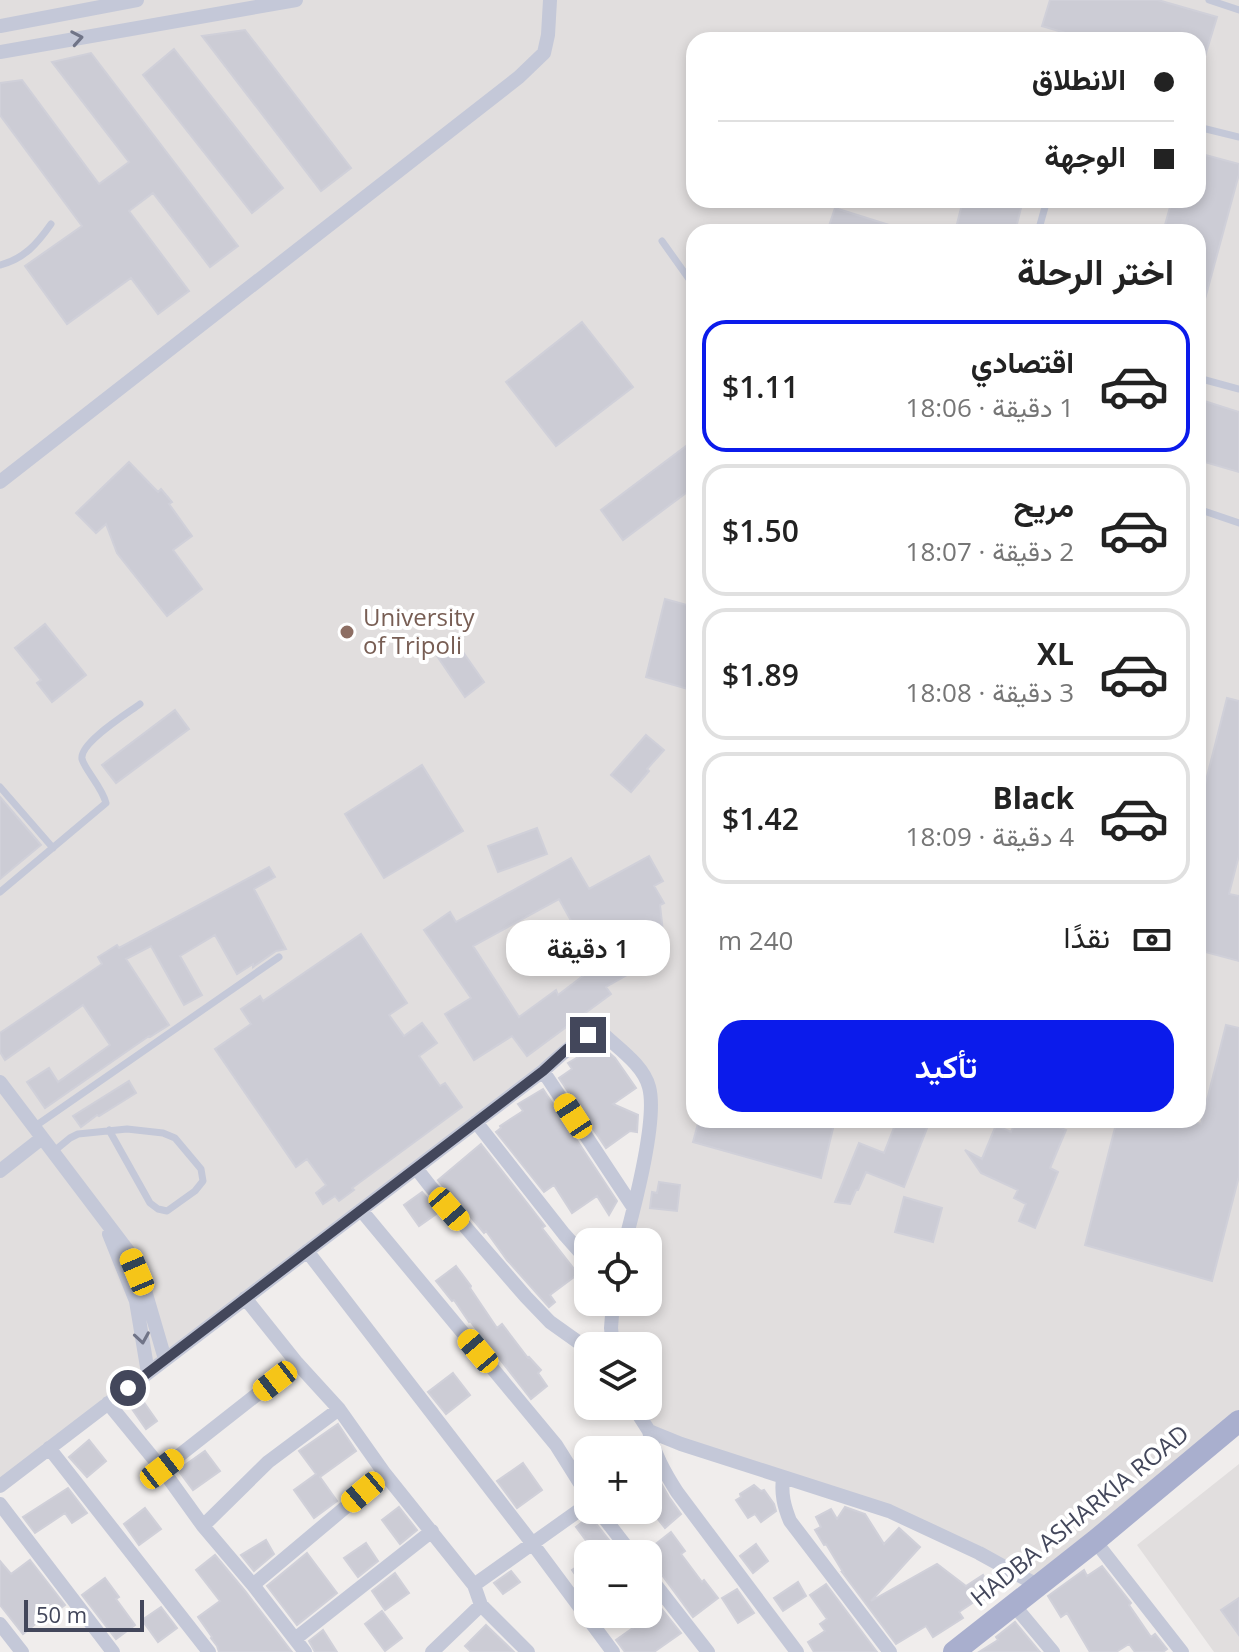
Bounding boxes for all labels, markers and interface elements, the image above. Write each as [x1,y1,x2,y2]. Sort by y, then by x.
one-way arrow [70,31,84,48]
text: الانطلاق [1032,58,1126,99]
text: الوجهة [1044,135,1126,176]
text: اختر الرحلة [1017,247,1174,296]
text: اقتصادي [971,341,1074,382]
icon: car [1098,350,1170,422]
text: $1.11 [722,366,799,407]
text: 1 دقيقة · 18:06 [906,389,1074,425]
text: مريح [1014,485,1074,526]
icon: car [1098,494,1170,566]
text: $1.50 [722,510,799,551]
text: 2 دقيقة · 18:07 [906,533,1074,569]
place label: University of Tripoli [363,600,476,661]
marker: University of Tripoli [338,623,356,641]
text: XL [1037,633,1074,674]
icon: car [1098,638,1170,710]
text: $1.89 [722,654,799,695]
text: 3 دقيقة · 18:08 [906,674,1074,710]
text: Black [993,777,1074,818]
icon: car [1098,782,1170,854]
text: $1.42 [722,798,799,839]
text: 4 دقيقة · 18:09 [906,818,1074,854]
text: نقدًا [1064,916,1110,957]
icon: cash [1130,918,1174,962]
callout: 1 دقيقة [506,919,670,975]
text: 240 m [718,922,793,958]
text: 1 دقيقة [547,930,629,966]
route end [570,1017,606,1053]
button: تأكيد [718,1020,1174,1112]
car [550,1089,596,1143]
car [424,1183,474,1235]
map controls [574,1228,662,1628]
button: locate [574,1228,662,1316]
car [117,1245,157,1299]
car [453,1325,503,1377]
one-way arrow [133,1331,150,1345]
button: layers [574,1332,662,1420]
car [249,1357,301,1405]
route start [110,1370,146,1406]
street label: HADBA ASHARKIA ROAD [963,1416,1195,1613]
button: + [574,1436,662,1524]
car [136,1445,188,1493]
car [337,1467,389,1517]
button: − [574,1540,662,1628]
scale bar [24,1596,144,1632]
text: 50 m [36,1599,87,1629]

